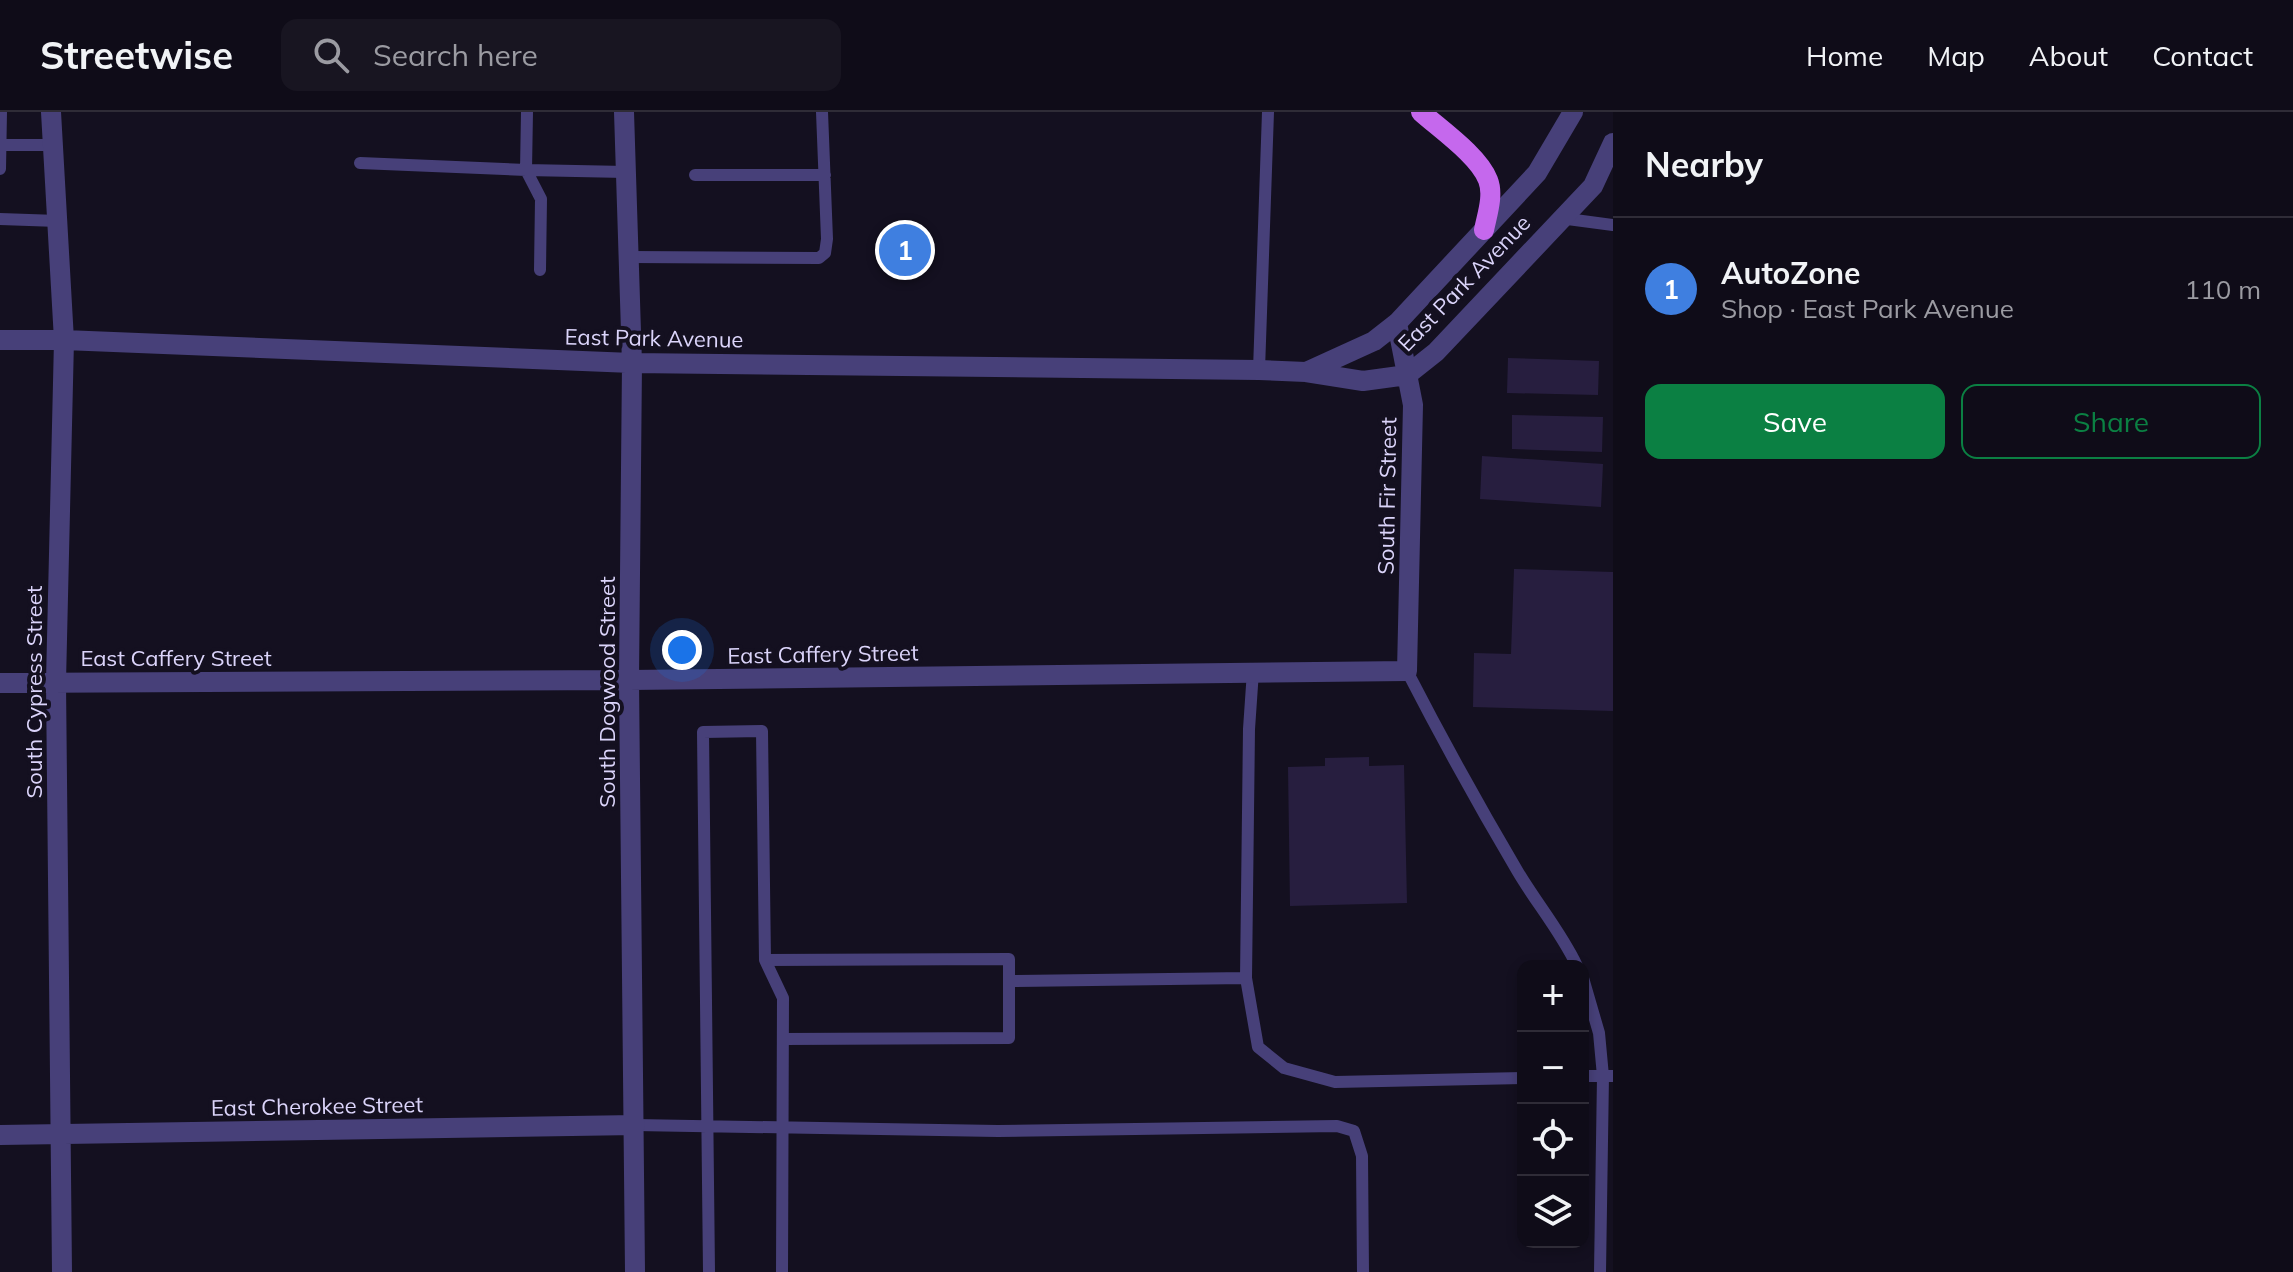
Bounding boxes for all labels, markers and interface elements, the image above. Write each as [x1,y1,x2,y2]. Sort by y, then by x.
search box [281,19,841,91]
text: Streetwise [40,31,233,79]
icon: search [309,33,353,77]
text: Search here [373,36,538,74]
text: Home [1806,38,1883,73]
text: Map [1927,38,1985,73]
text: About [2029,38,2108,73]
text: Contact [2152,38,2253,73]
text: Nearby [1645,143,1763,186]
street label: East Park Avenue [1392,209,1536,357]
pin: 1 [879,220,931,280]
text: AutoZone [1721,254,1860,292]
text: 1 [1663,273,1679,306]
text: 110 m [2185,273,2261,306]
text: Shop · East Park Avenue [1721,292,2014,325]
street label: East Park Avenue [564,322,744,354]
button: Save [1645,384,1945,459]
button: Share [1961,384,2261,459]
street label: South Fir Street [1372,417,1402,575]
street label: South Dogwood Street [593,576,621,808]
street label: South Cypress Street [20,585,48,798]
your location [662,630,702,670]
street label: East Caffery Street [727,638,919,670]
street label: East Caffery Street [80,644,272,672]
map controls [1517,960,1589,1248]
button: + [1517,960,1589,1032]
button: − [1517,1032,1589,1104]
street label: East Cherokee Street [211,1090,424,1122]
button: locate [1517,1104,1589,1176]
button: layers [1517,1176,1589,1248]

